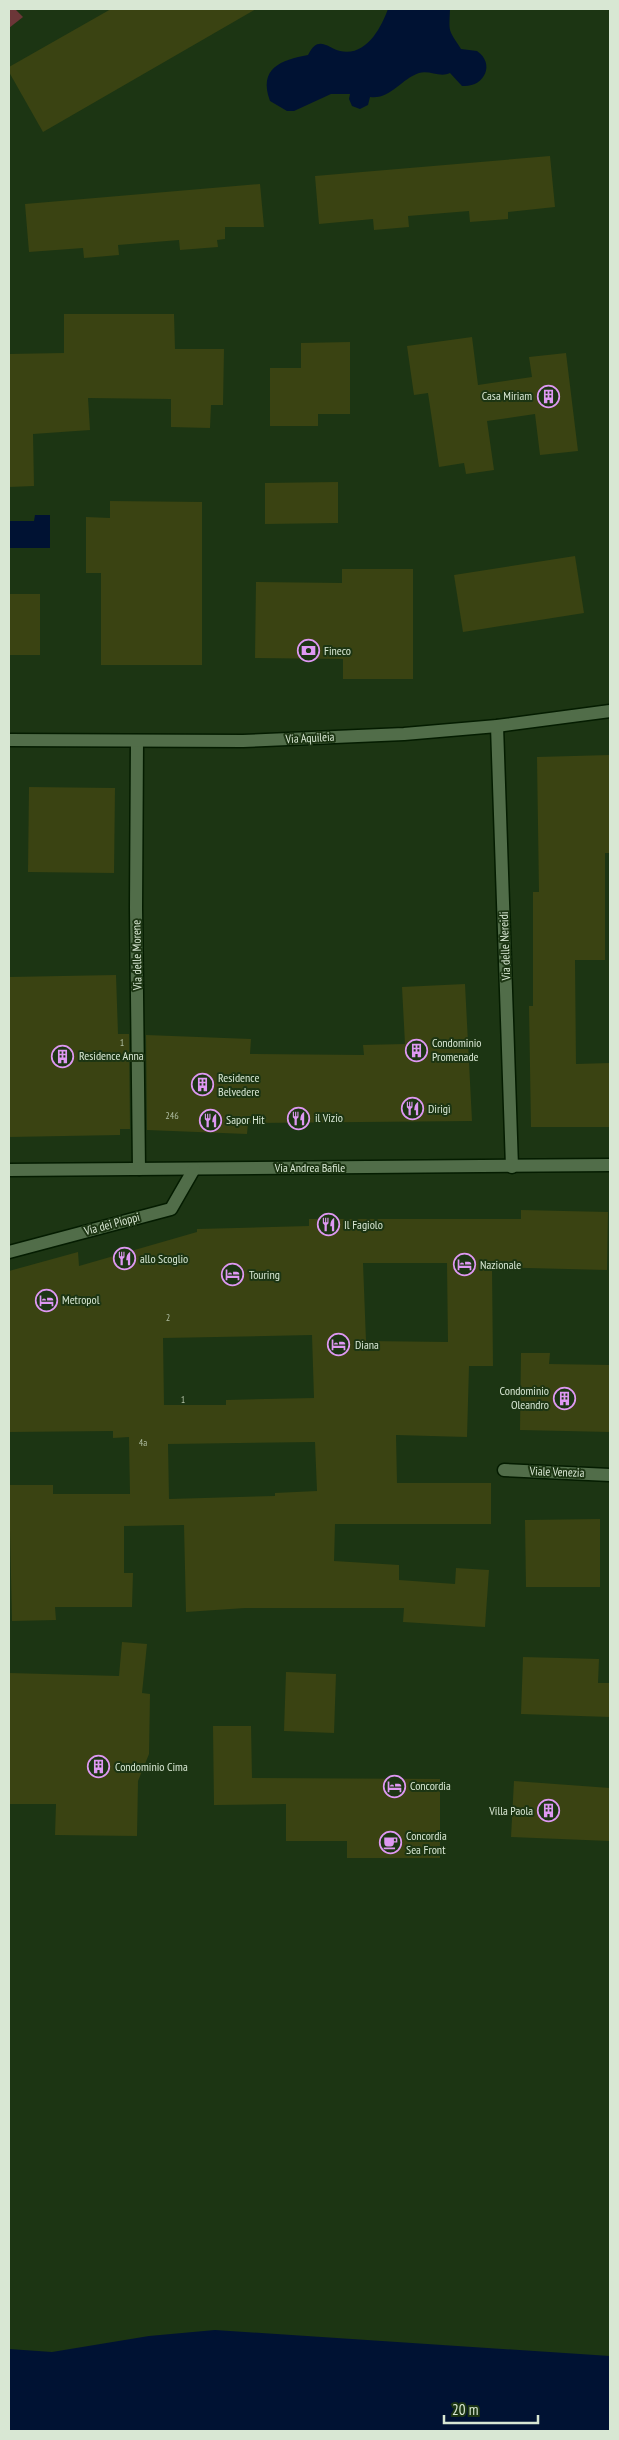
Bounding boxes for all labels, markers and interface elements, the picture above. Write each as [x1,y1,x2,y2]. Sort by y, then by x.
building icon: Casa Miriam [536,384,560,408]
place label: Casa Miriam [482,388,532,403]
bank icon: Fineco [296,639,320,663]
place label: Fineco [324,643,351,658]
street label: Via Aquileia [284,729,335,746]
street label: Via delle Nereidi [496,911,513,982]
street label: Via delle Morene [128,920,145,991]
place label: Condominio Promenade [432,1035,481,1064]
house number: 1 [120,1036,124,1049]
building icon: Condominio Promenade [404,1038,428,1062]
building icon: Residence Anna [51,1044,75,1068]
place label: Residence Anna [79,1048,144,1063]
place label: Residence Belvedere [218,1070,259,1099]
building icon: Residence Belvedere [190,1073,214,1097]
restaurant icon: Dirigì [400,1097,424,1121]
place label: Dirigì [428,1101,451,1116]
restaurant icon: il Vizio [287,1106,311,1130]
restaurant icon: Sapor Hit [198,1108,222,1132]
house number: 246 [165,1109,179,1122]
place label: il Vizio [315,1110,343,1125]
place label: Sapor Hit [226,1112,265,1127]
street label: Via Andrea Bafile [274,1160,345,1175]
street label: Via dei Pioppi [81,1209,141,1238]
restaurant icon: Il Fagiolo [316,1213,340,1237]
place label: Il Fagiolo [344,1217,383,1232]
restaurant icon: allo Scoglio [112,1247,136,1271]
place label: allo Scoglio [140,1251,188,1266]
hotel icon: Nazionale [452,1253,476,1277]
place label: Nazionale [480,1257,521,1272]
hotel icon: Touring [221,1263,245,1287]
place label: Touring [249,1267,280,1282]
hotel icon: Metropol [34,1288,58,1312]
place label: Metropol [62,1292,100,1307]
house number: 2 [166,1311,170,1324]
hotel icon: Diana [327,1333,351,1357]
place label: Diana [355,1337,379,1352]
place label: Condominio Oleandro [500,1383,549,1412]
building icon: Condominio Oleandro [553,1386,577,1410]
house number: 1 [181,1393,185,1406]
house number: 4a [139,1436,147,1449]
street label: Viale Venezia [528,1463,585,1480]
building icon: Condominio Cima [87,1755,111,1779]
place label: Condominio Cima [115,1759,188,1774]
hotel icon: Concordia [382,1774,406,1798]
place label: Concordia [410,1778,451,1793]
building icon: Villa Paola [537,1799,561,1823]
place label: Villa Paola [488,1803,533,1818]
place label: Concordia Sea Front [406,1828,447,1857]
cafe icon: Concordia Sea Front [378,1831,402,1855]
scale bar [444,2392,538,2424]
text: 20 m [452,2400,478,2419]

